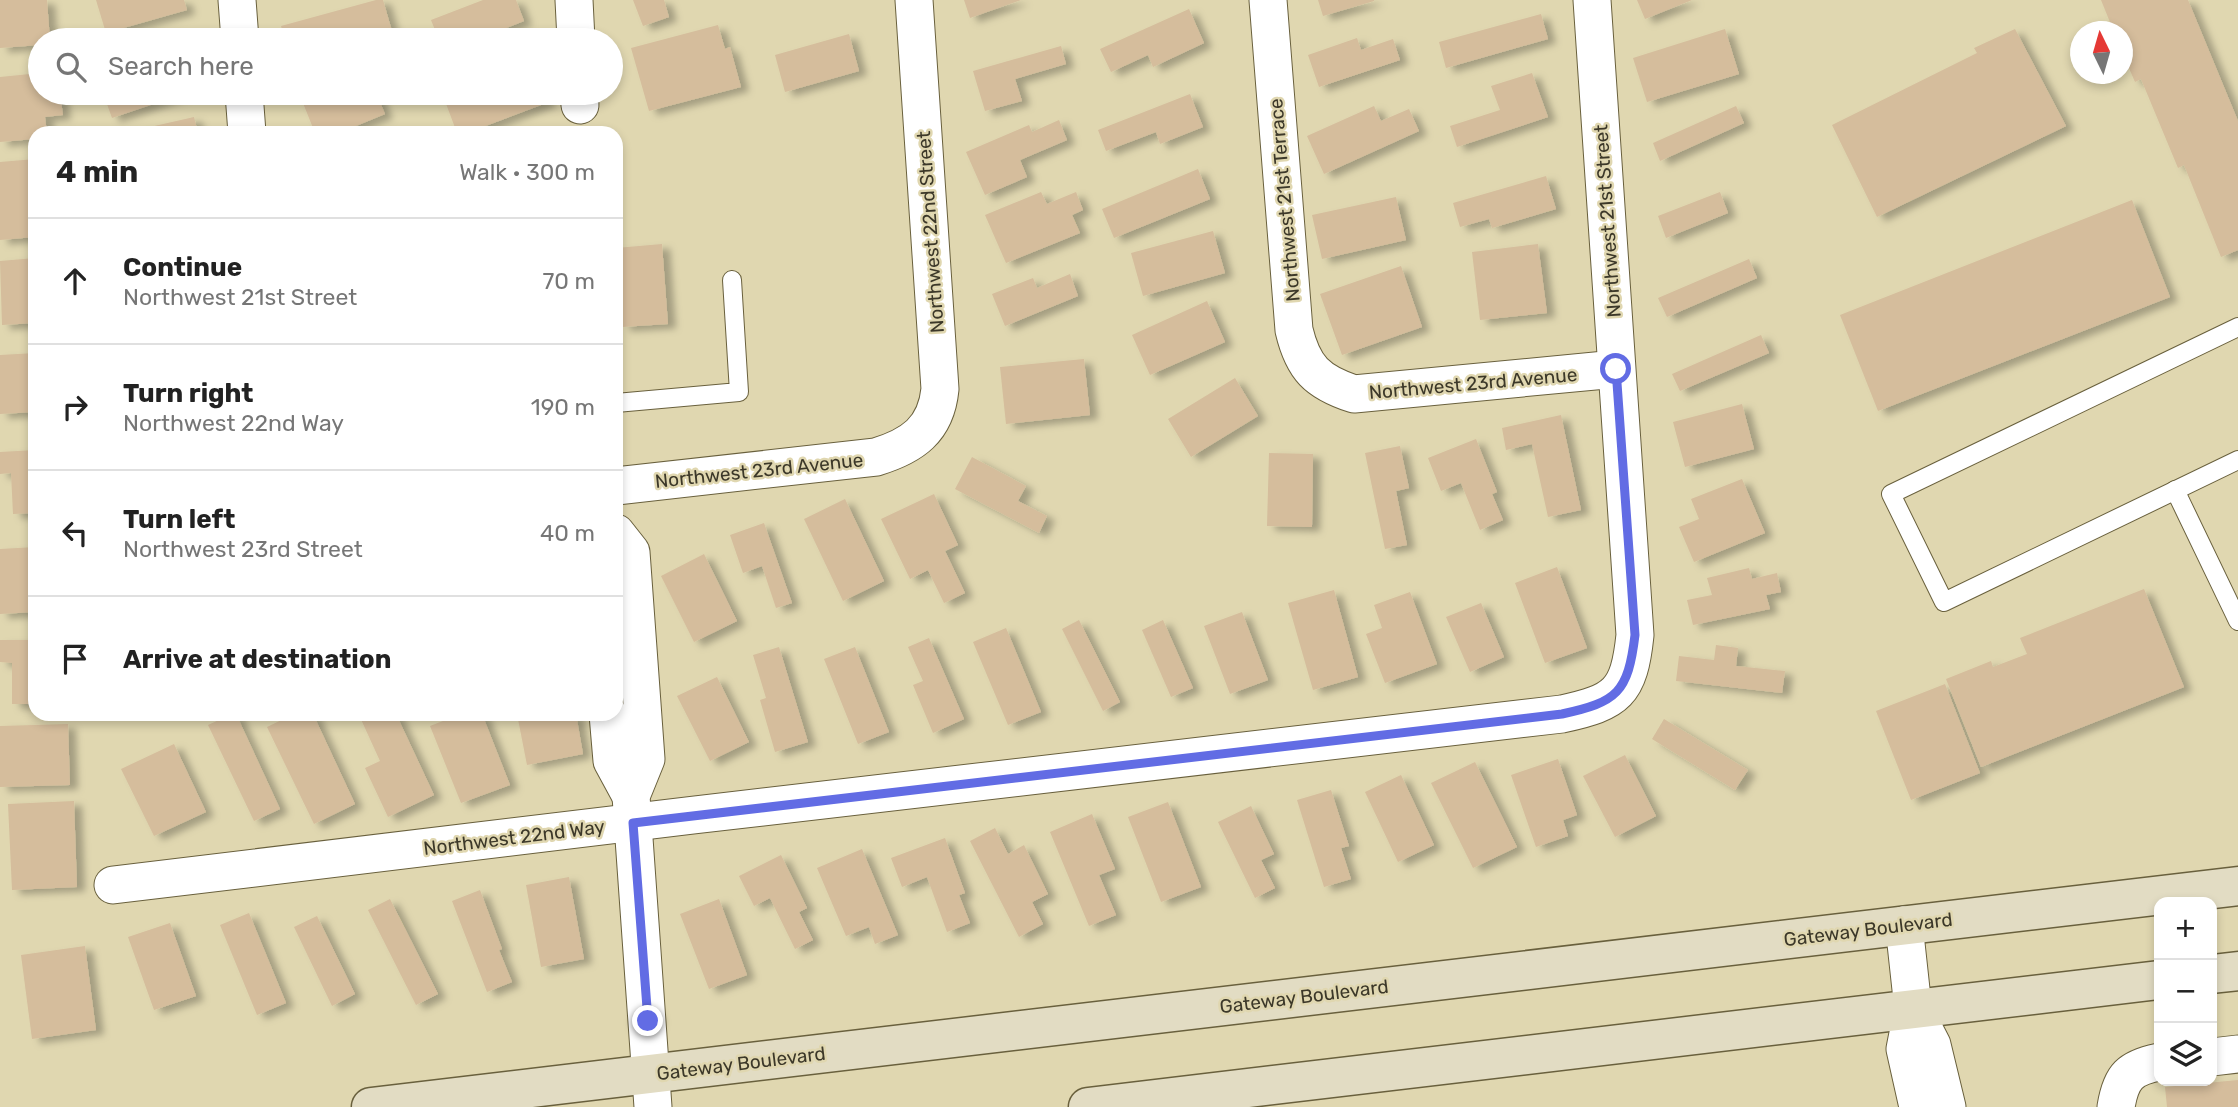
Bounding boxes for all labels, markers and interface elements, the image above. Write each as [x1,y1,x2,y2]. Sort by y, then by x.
north arrow [2070,21,2133,84]
search box [28,28,623,105]
icon: search [52,48,90,86]
text: Search here [108,51,254,82]
street label: Northwest 21st Terrace [1264,97,1305,303]
street label: Northwest 21st Street [1589,123,1626,318]
street label: Northwest 22nd Street [912,130,949,334]
text: 4 min [56,154,138,190]
text: Walk · 300 m [459,158,595,186]
text: Continue [123,252,242,283]
icon: ahead [56,262,94,300]
text: 70 m [543,267,595,295]
text: Northwest 21st Street [123,283,357,311]
route start [1600,353,1631,384]
street label: Northwest 23rd Avenue [1368,363,1578,404]
text: Turn right [123,378,253,409]
icon: right [56,388,94,426]
text: 190 m [531,393,595,421]
text: Northwest 22nd Way [123,409,344,437]
street label: Northwest 23rd Avenue [654,448,864,493]
text: Turn left [123,504,235,535]
icon: left [56,514,94,552]
text: 40 m [540,519,595,547]
text: Northwest 23rd Street [123,535,363,563]
icon: arrive [56,640,94,678]
text: Arrive at destination [123,644,391,675]
street label: Northwest 22nd Way [422,815,606,860]
map controls [2154,897,2217,1086]
button: + [2154,897,2217,960]
street label: Gateway Boulevard [1782,908,1954,951]
button: − [2154,960,2217,1023]
street label: Gateway Boulevard [1218,975,1390,1018]
route end [632,1005,663,1036]
button: layers [2154,1023,2217,1086]
street label: Gateway Boulevard [655,1042,827,1085]

